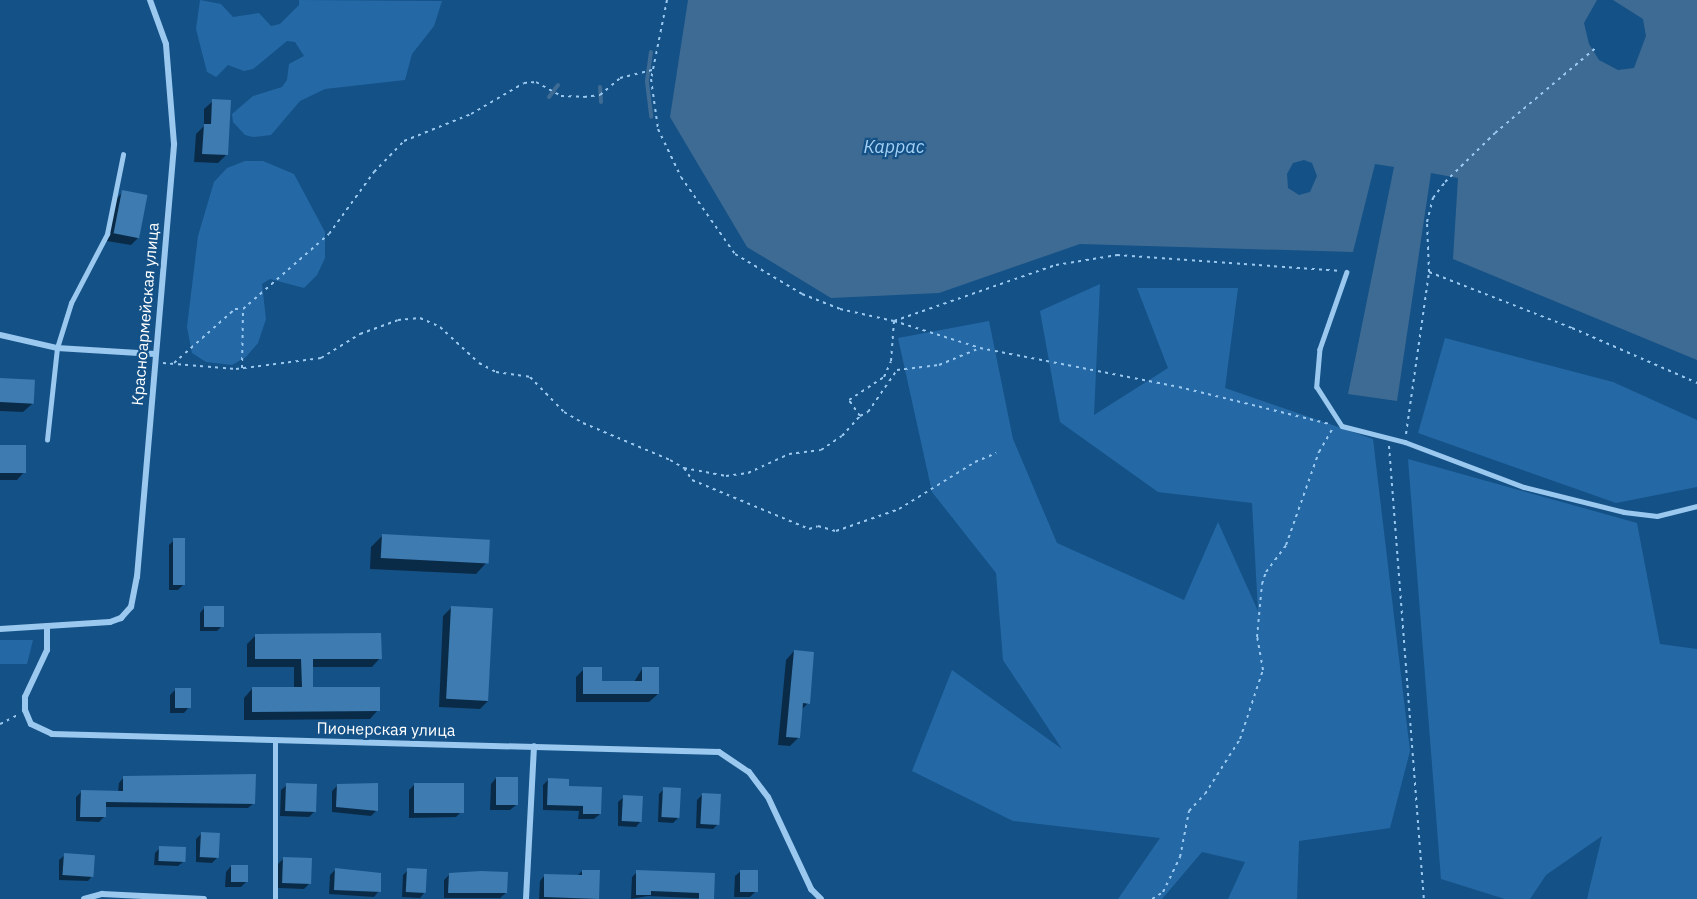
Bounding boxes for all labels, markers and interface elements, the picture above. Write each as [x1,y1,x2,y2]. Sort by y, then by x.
water label: Каррас [863,136,925,158]
street label: Красноармейская улица [127,222,163,406]
street label: Пионерская улица [316,718,456,740]

